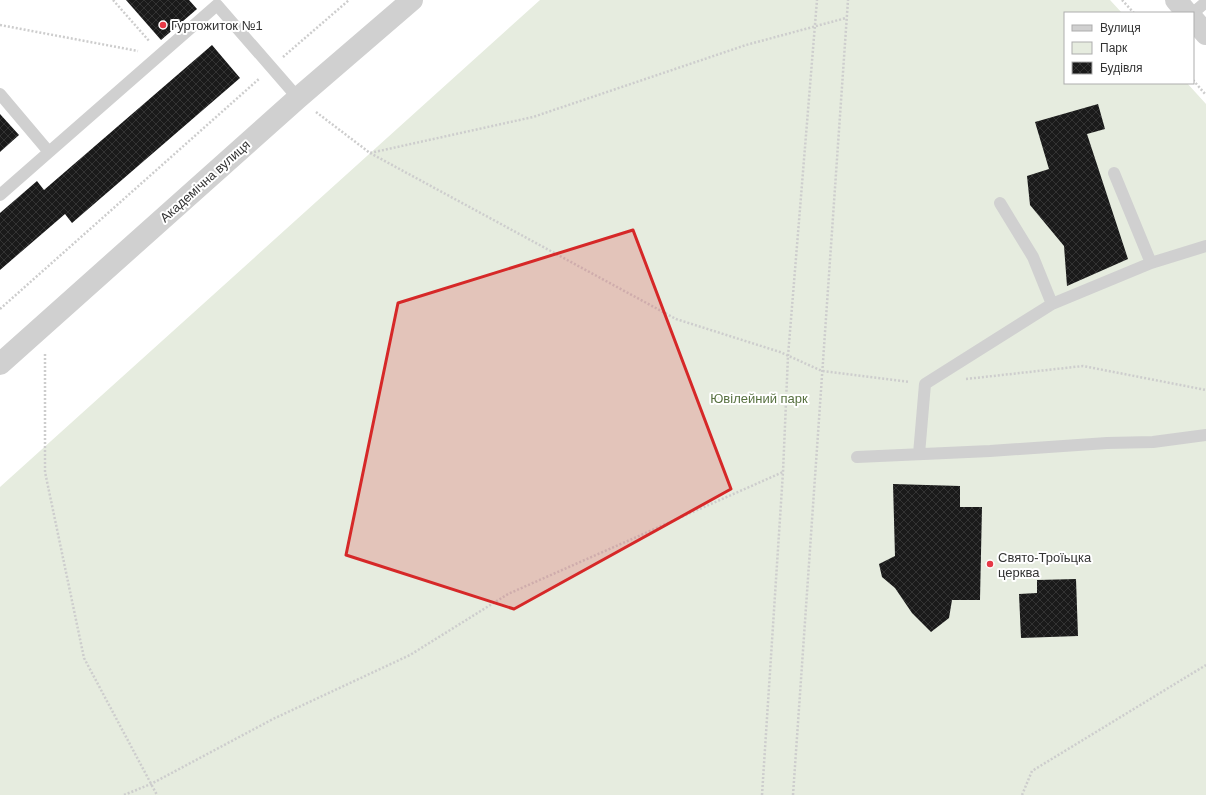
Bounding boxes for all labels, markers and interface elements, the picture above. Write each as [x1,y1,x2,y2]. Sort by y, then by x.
legend [1064,12,1194,84]
place label: Гуртожиток №1 [171,18,263,33]
marker: Гуртожиток №1 [158,20,168,30]
text: Вулиця [1100,21,1141,35]
text: Парк [1100,41,1128,55]
text: Будівля [1100,61,1142,75]
street label: Академічна вулиця [157,137,253,225]
park label: Ювілейний парк [710,391,808,406]
place label: Свято-Троїьцка церква [998,550,1092,580]
marker: Свято-Троїьцка церква [985,559,995,569]

